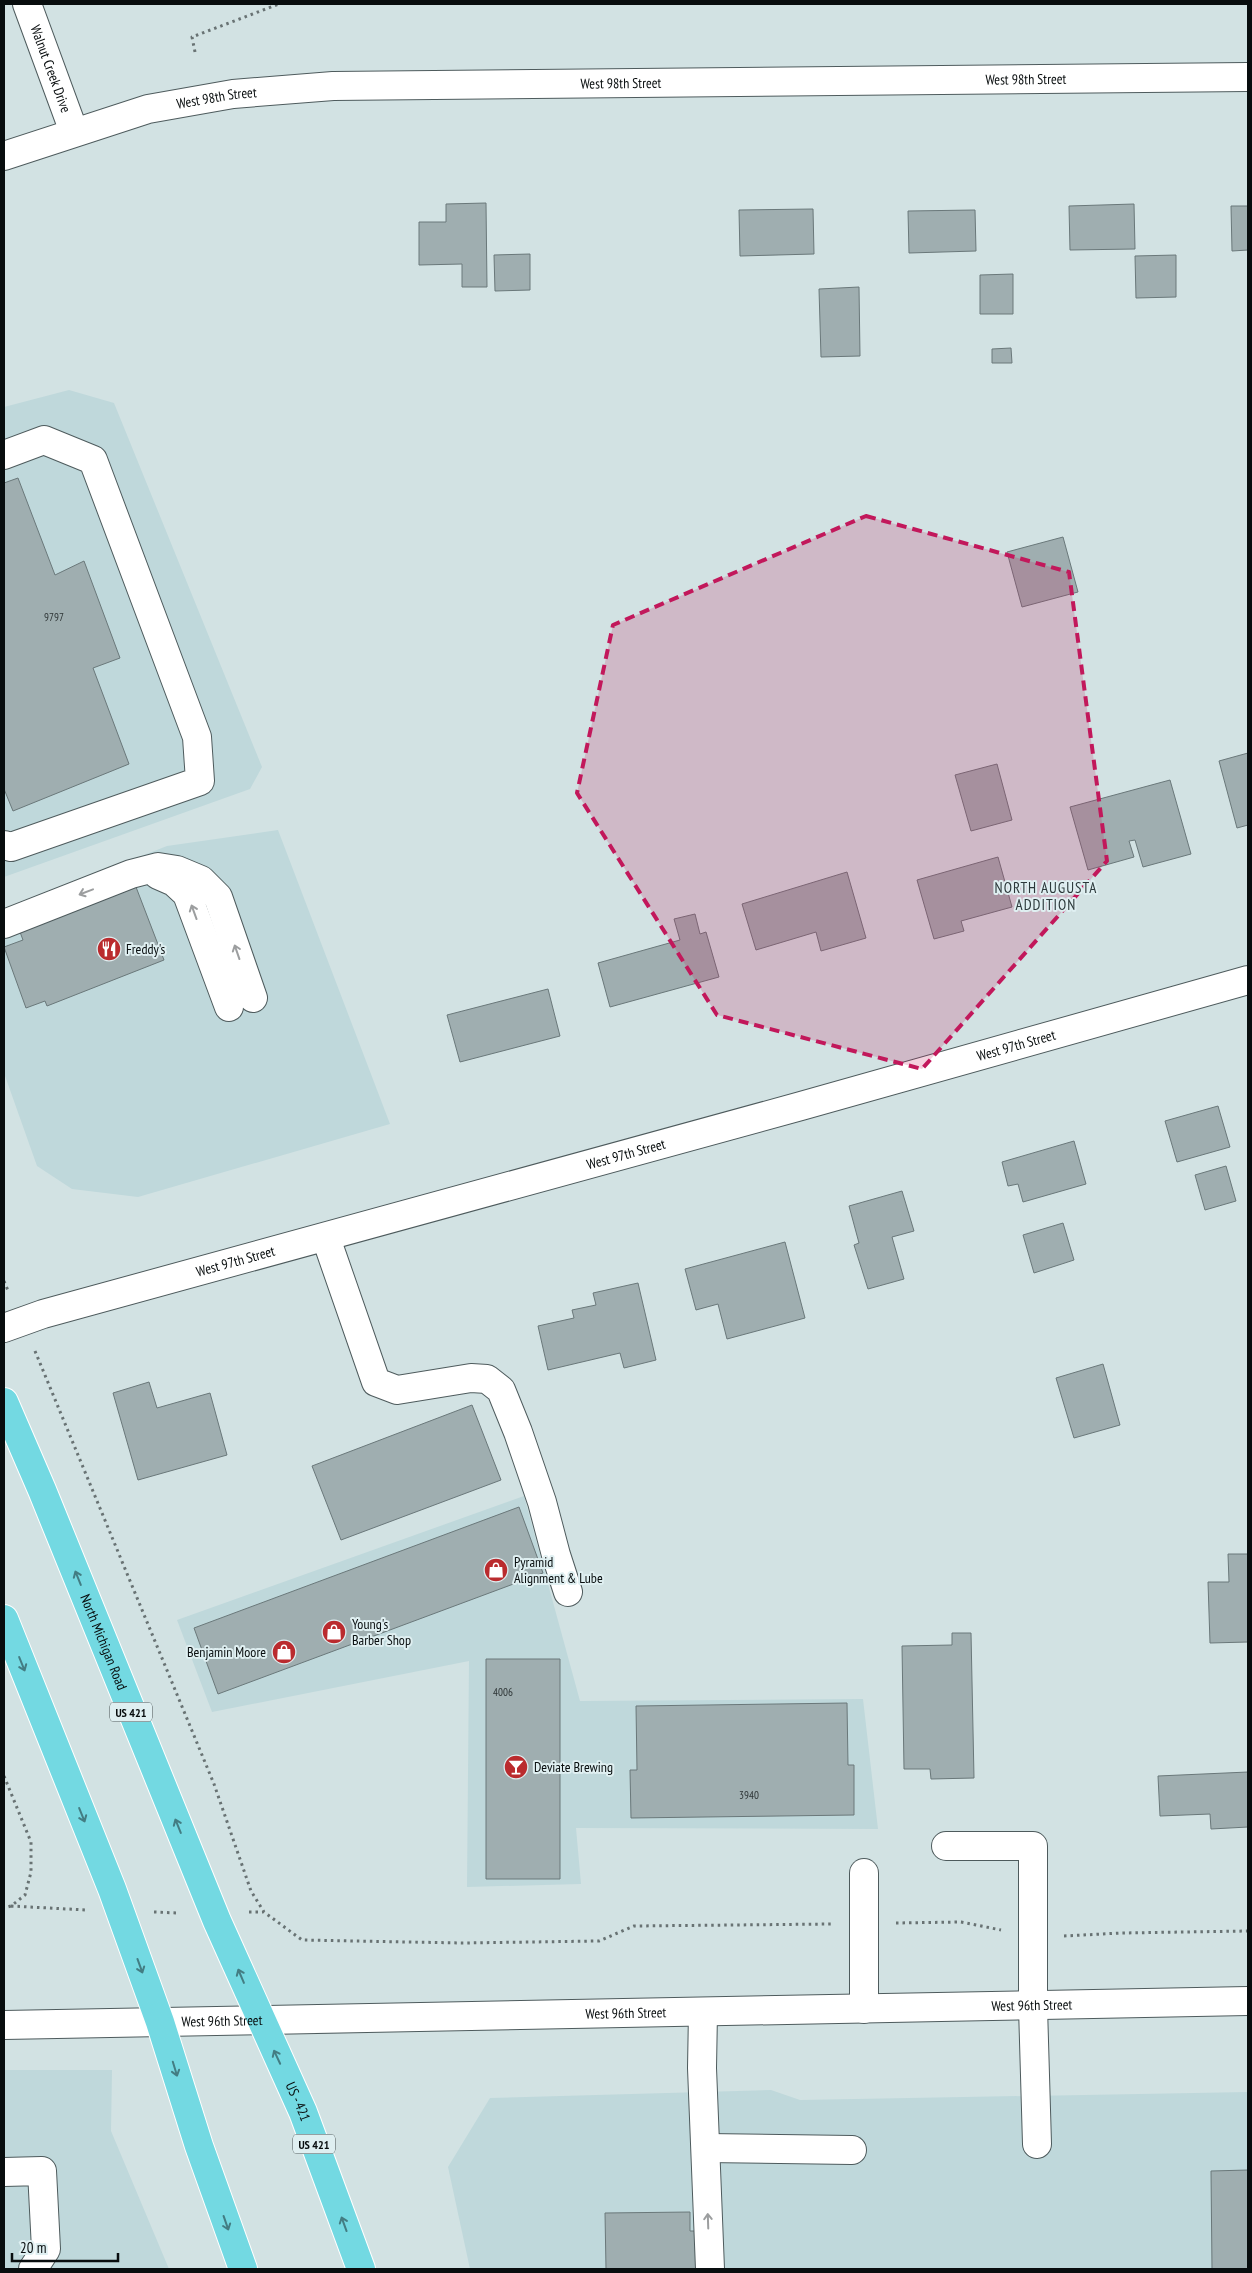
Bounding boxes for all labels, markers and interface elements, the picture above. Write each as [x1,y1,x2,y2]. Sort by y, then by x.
street label: Walnut Creek Drive [26,22,75,115]
street label: West 98th Street [985,70,1067,89]
street label: West 98th Street [580,74,662,93]
street label: West 98th Street [175,83,257,113]
house number: 9797 [44,610,64,624]
district label: NORTH AUGUSTA ADDITION [995,878,1097,914]
one-way arrow [79,888,94,897]
one-way arrow [189,905,198,920]
restaurant icon: Freddy's [96,936,122,962]
place label: Freddy's [126,940,166,958]
one-way arrow [232,944,242,960]
street label: West 97th Street [975,1026,1058,1065]
street label: West 97th Street [585,1135,667,1173]
street label: West 97th Street [194,1242,277,1281]
place label: Pyramid Alignment & Lube [514,1553,603,1587]
shop icon: Pyramid Alignment & Lube [483,1557,509,1583]
one-way arrow [72,1571,82,1586]
street label: North Michigan Road [76,1592,131,1693]
place label: Young's Barber Shop [352,1615,411,1649]
shop icon: Young's Barber Shop [321,1619,347,1645]
shop icon: Benjamin Moore [271,1639,297,1665]
place label: Benjamin Moore [187,1643,266,1661]
one-way arrow [18,1656,27,1671]
house number: 4006 [493,1685,513,1699]
road number: US 421 [110,1702,152,1721]
bar icon: Deviate Brewing [503,1754,529,1780]
place label: Deviate Brewing [534,1758,613,1776]
house number: 3940 [739,1788,759,1802]
one-way arrow [78,1807,88,1822]
one-way arrow [173,1819,182,1834]
one-way arrow [136,1958,145,1974]
one-way arrow [235,1969,245,1984]
street label: West 96th Street [991,1995,1073,2015]
street label: West 96th Street [585,2003,667,2023]
street label: West 96th Street [181,2011,263,2031]
one-way arrow [272,2050,281,2065]
one-way arrow [171,2060,180,2076]
street label: US - 421 [282,2079,315,2124]
road number: US 421 [293,2134,335,2154]
one-way arrow [703,2213,713,2229]
one-way arrow [222,2214,231,2230]
one-way arrow [339,2216,348,2232]
scale bar [12,2230,119,2262]
text: 20 m [20,2238,46,2257]

